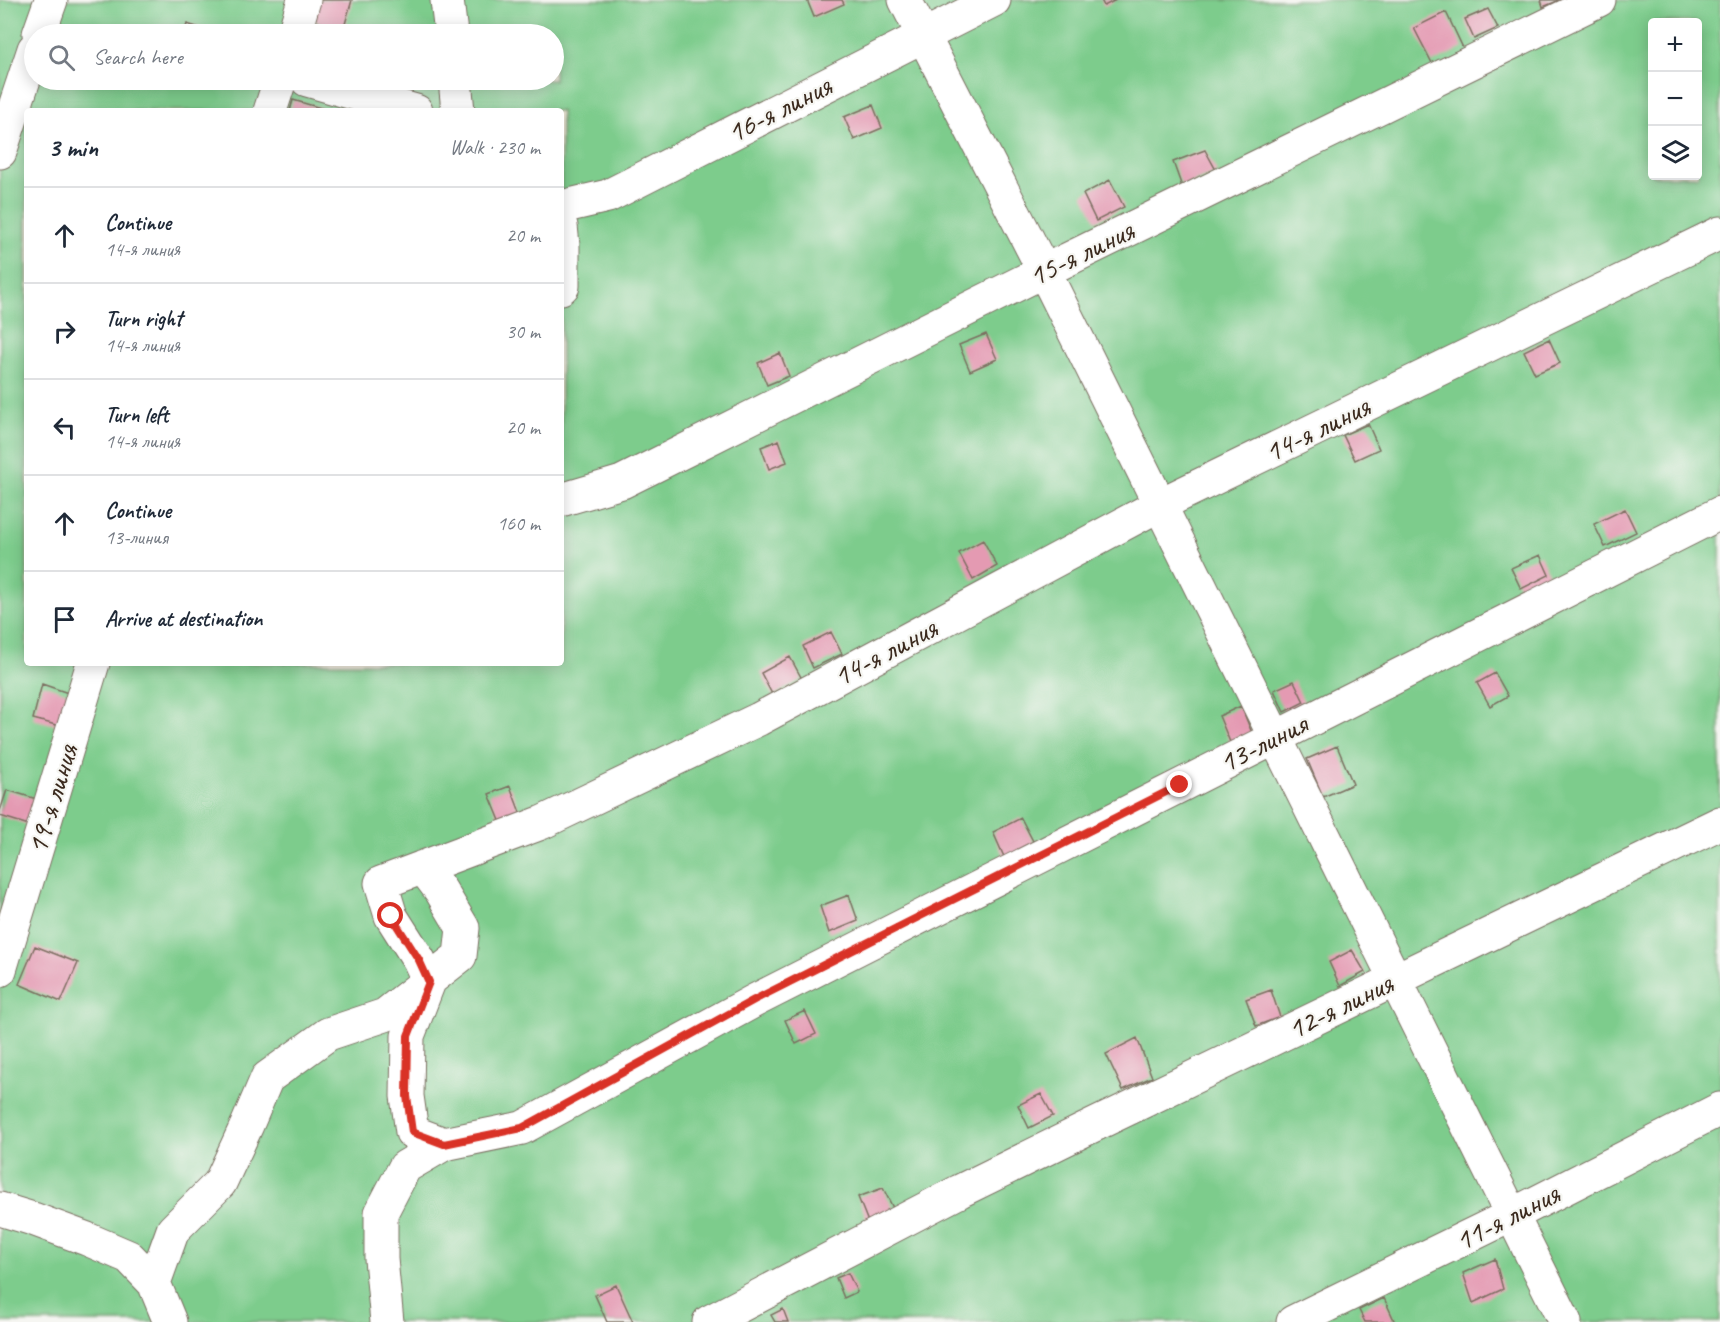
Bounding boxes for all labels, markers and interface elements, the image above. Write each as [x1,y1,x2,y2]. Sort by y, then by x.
map controls [1648,18,1702,180]
button: + [1648,18,1702,72]
search box [24,24,564,90]
icon: search [45,41,78,74]
text: Search here [93,43,183,71]
street label: 16-я линия [720,66,839,151]
button: − [1648,72,1702,126]
button: layers [1648,126,1702,180]
text: 3 min [48,131,98,164]
text: Walk · 230 m [450,135,540,160]
text: Continue [105,209,171,237]
street label: 15-я линия [1022,211,1141,295]
icon: ahead [48,219,81,252]
text: 20 m [506,223,540,248]
text: 14-я линия [105,237,180,262]
text: Turn right [105,305,182,333]
icon: right [48,315,81,348]
text: 30 m [506,319,540,344]
text: 14-я линия [105,333,180,358]
street label: 14-я линия [1258,387,1377,471]
text: Turn left [105,401,169,429]
icon: left [48,411,81,444]
text: 20 m [506,415,540,440]
text: 14-я линия [105,429,180,454]
text: Continue [105,497,171,525]
icon: ahead [48,507,81,540]
text: 160 m [497,511,540,536]
text: 13-линия [105,525,168,550]
icon: arrive [48,603,81,636]
text: Arrive at destination [105,605,262,633]
street label: 14-я линия [826,608,945,695]
street label: 13-линия [1212,703,1316,781]
street label: 19-я линия [17,739,87,858]
route end [1166,771,1192,797]
route start [377,902,403,928]
street label: 12-я линия [1281,964,1400,1048]
street label: 11-я линия [1448,1174,1567,1259]

